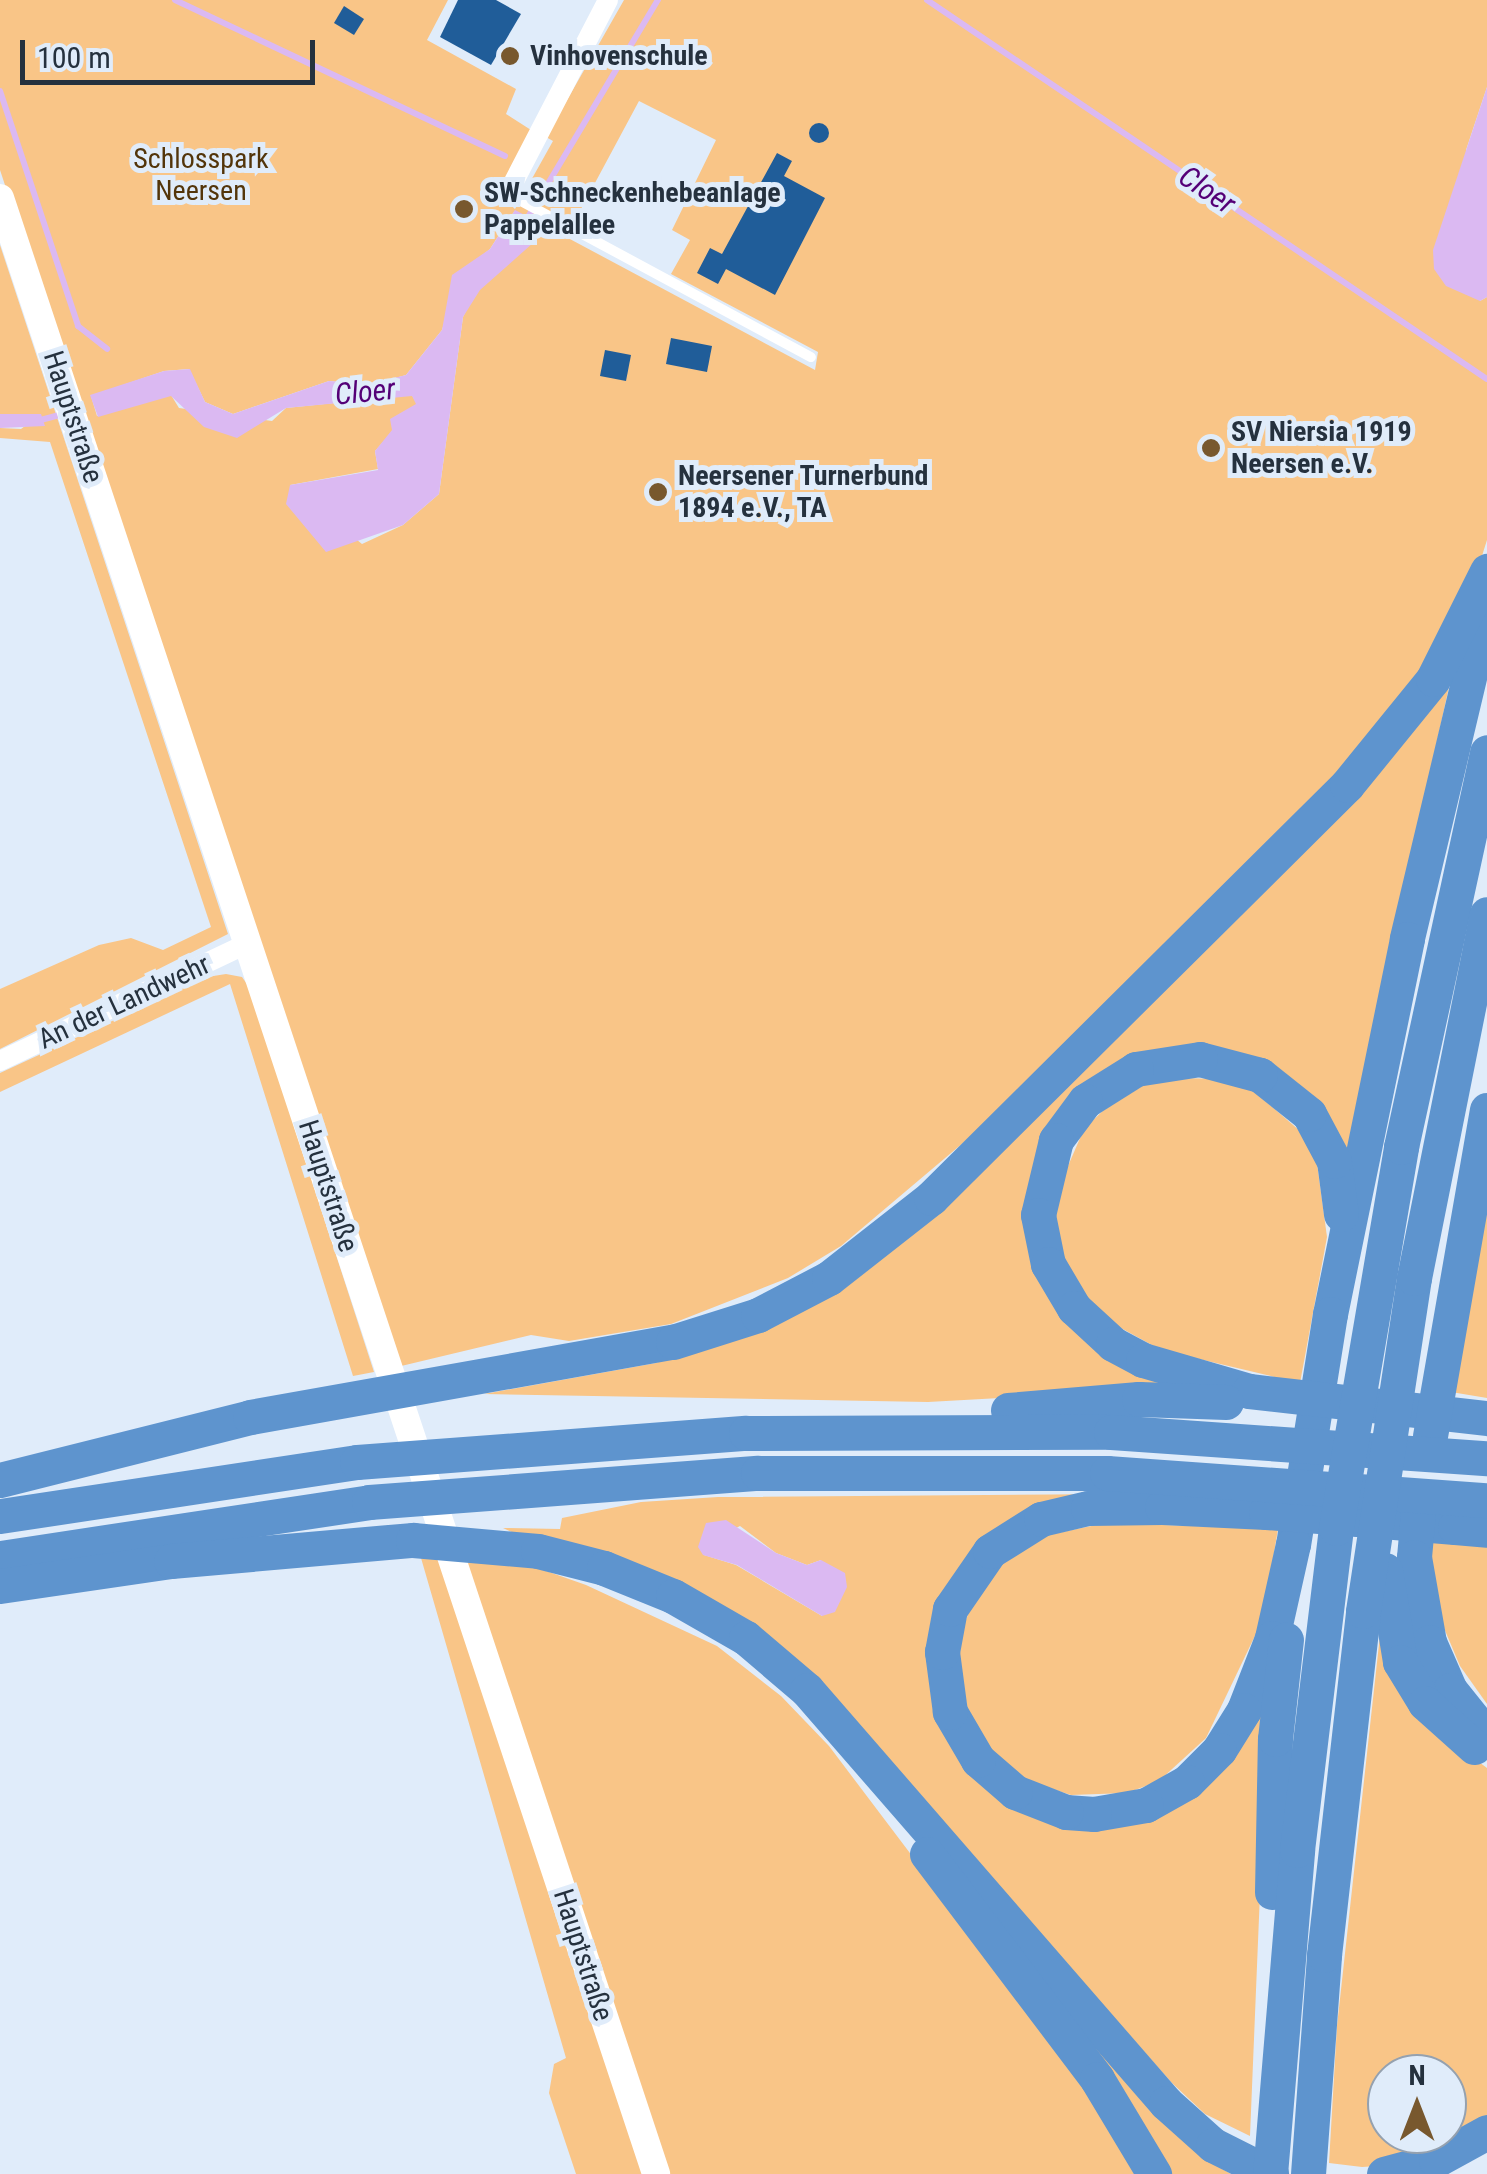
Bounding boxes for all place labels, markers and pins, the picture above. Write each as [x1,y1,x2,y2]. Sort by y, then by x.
place label: Vinhovenschule [530,39,708,73]
marker: Vinhovenschule [499,45,521,67]
place label: SW-Schneckenhebeanlage Pappelallee [484,176,781,242]
marker: SW-Schneckenhebeanlage Pappelallee [453,198,475,220]
place label: SV Niersia 1919 Neersen e.V. [1231,415,1412,481]
marker: SV Niersia 1919 Neersen e.V. [1200,437,1222,459]
place label: Neersener Turnerbund 1894 e.V., TA [678,459,929,525]
marker: Neersener Turnerbund 1894 e.V., TA [647,481,669,503]

